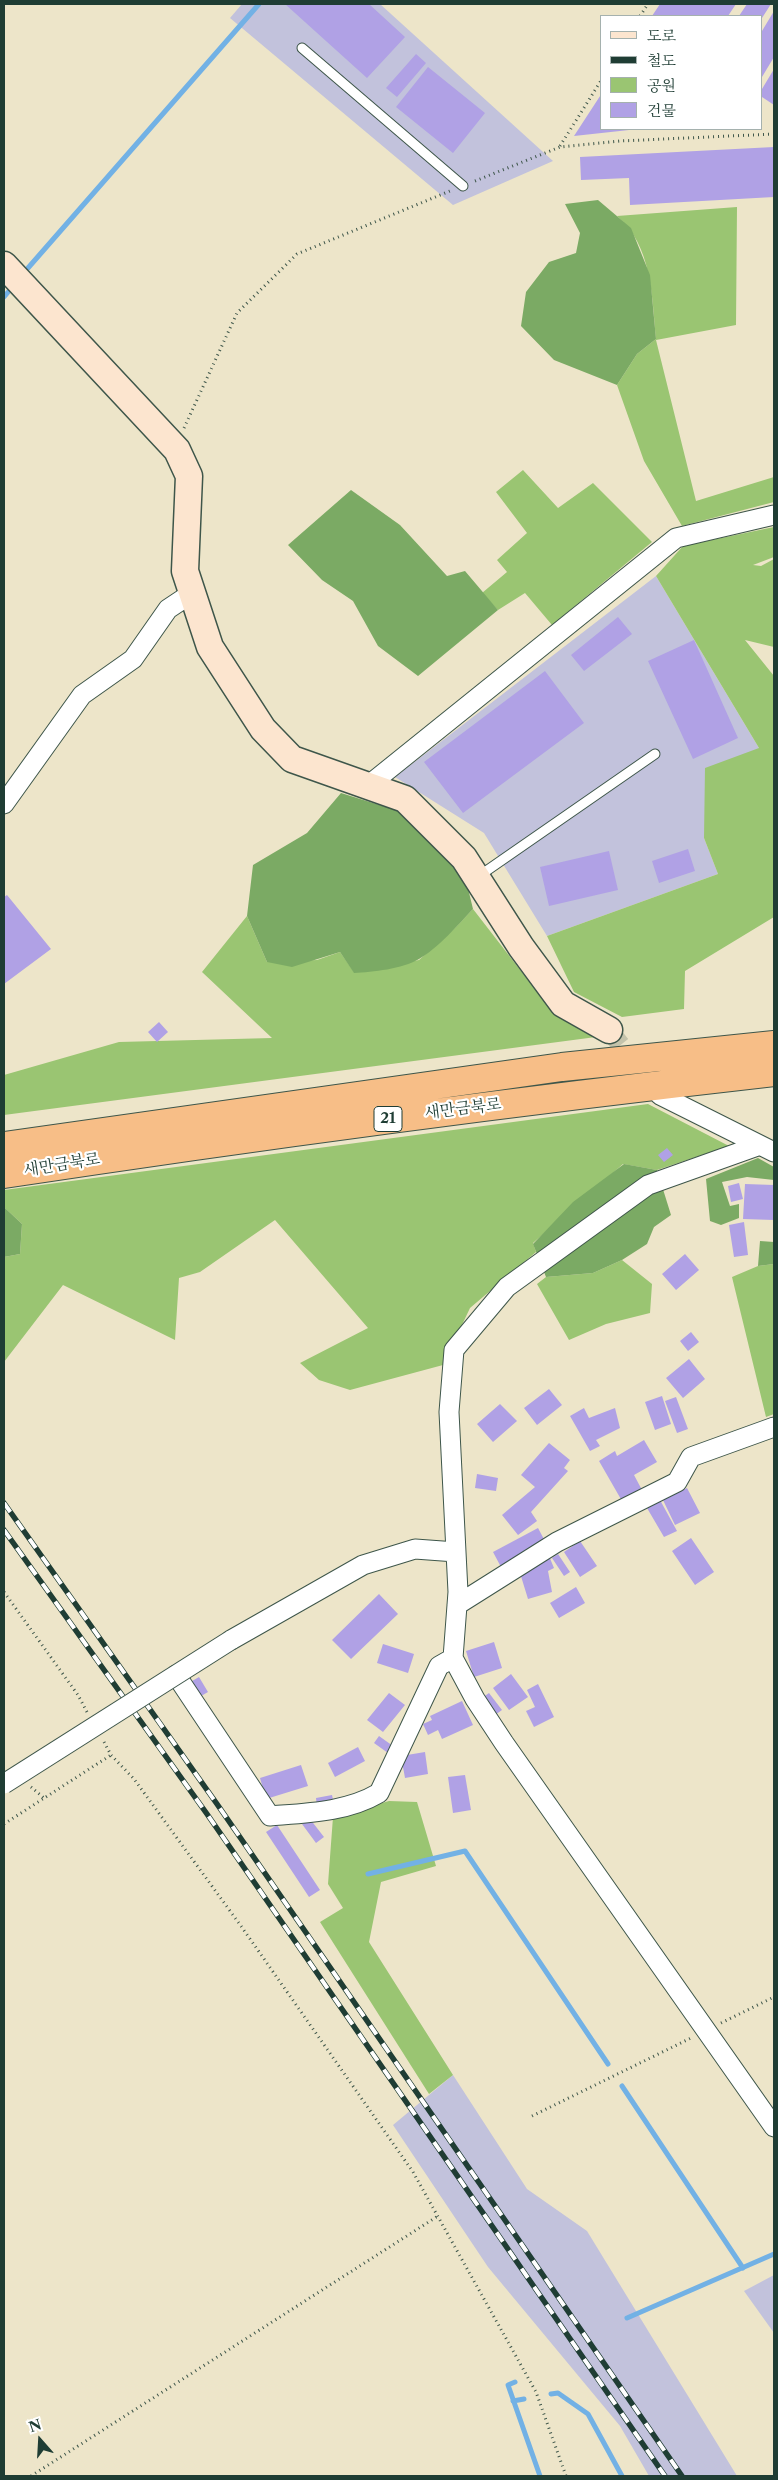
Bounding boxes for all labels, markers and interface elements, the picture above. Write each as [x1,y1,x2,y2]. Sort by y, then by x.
legend [600,15,763,130]
text: 도로 [647,26,676,45]
text: 철도 [647,51,676,70]
text: 공원 [647,76,676,95]
text: 건물 [647,101,676,120]
street label: 새만금북로 [423,1095,503,1123]
road number: 21 [374,1106,402,1132]
street label: 새만금북로 [22,1149,102,1181]
north arrow [15,2415,65,2465]
text: N [26,2415,44,2436]

